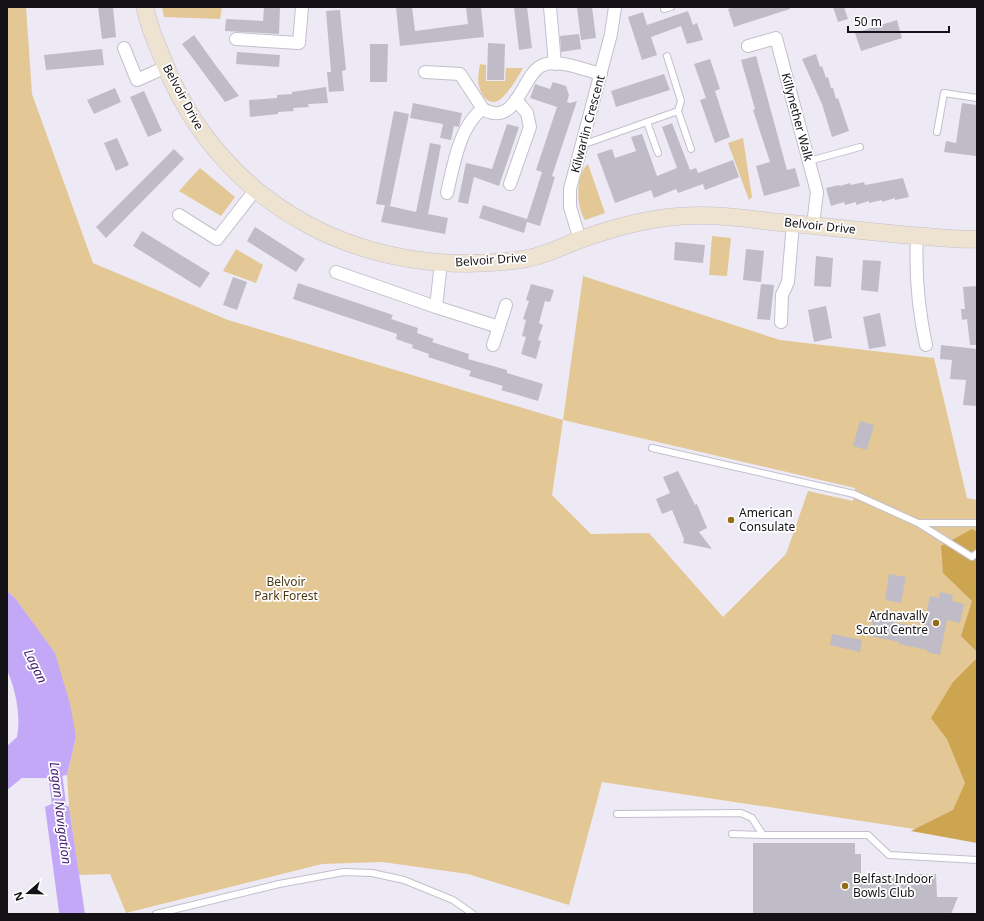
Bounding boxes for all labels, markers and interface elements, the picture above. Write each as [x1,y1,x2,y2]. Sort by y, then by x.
scale bar [848,8,949,34]
text: 50 m [854,13,882,30]
street label: Belvoir Drive [159,61,208,133]
street label: Killynether Walk [778,71,818,163]
street label: Kilwarlin Crescent [566,72,609,175]
street label: Belvoir Drive [783,213,857,238]
street label: Belvoir Drive [455,248,528,270]
place label: American Consulate [739,504,796,535]
marker: American Consulate [726,515,736,525]
park label: Belvoir Park Forest [254,573,318,604]
place label: Ardnavally Scout Centre [856,607,929,638]
marker: Ardnavally Scout Centre [931,618,941,628]
water label: Lagan [20,646,52,686]
water label: Lagan Navigation [46,761,76,865]
place label: Belfast Indoor Bowls Club [853,870,933,901]
north arrow [8,873,48,913]
marker: Belfast Indoor Bowls Club [840,881,850,891]
text: N [10,890,27,903]

